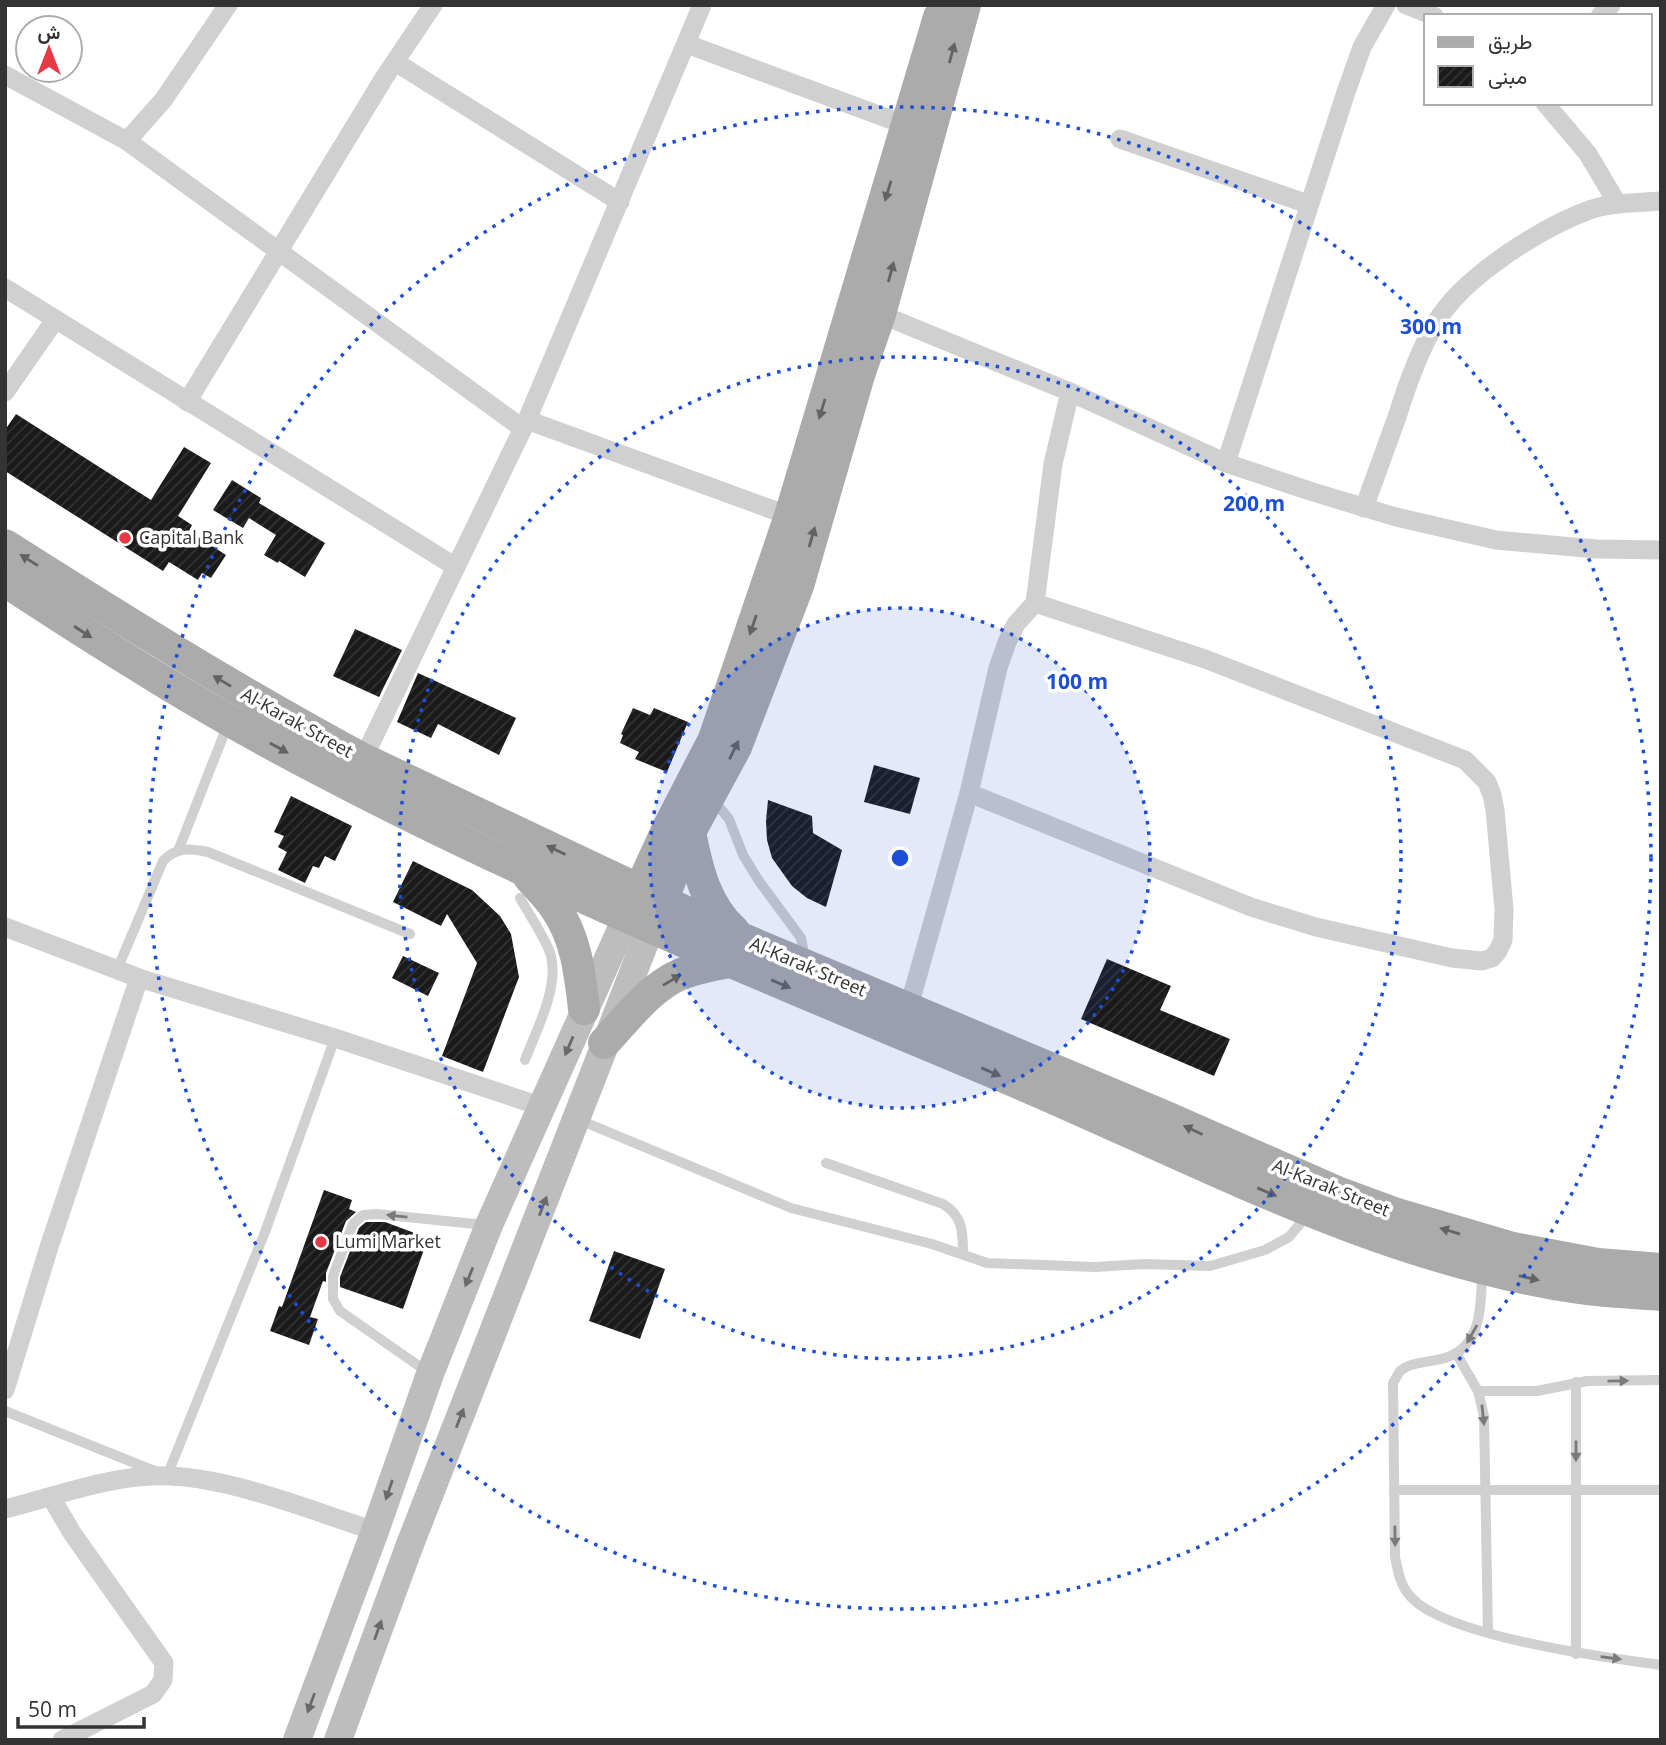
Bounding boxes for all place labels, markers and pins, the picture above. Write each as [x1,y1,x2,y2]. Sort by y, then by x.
place label: Capital Bank [139,525,244,549]
marker: Capital Bank [117,530,133,546]
centre of rings [888,846,912,870]
place label: Lumi Market [335,1229,441,1253]
marker: Lumi Market [313,1234,329,1250]

